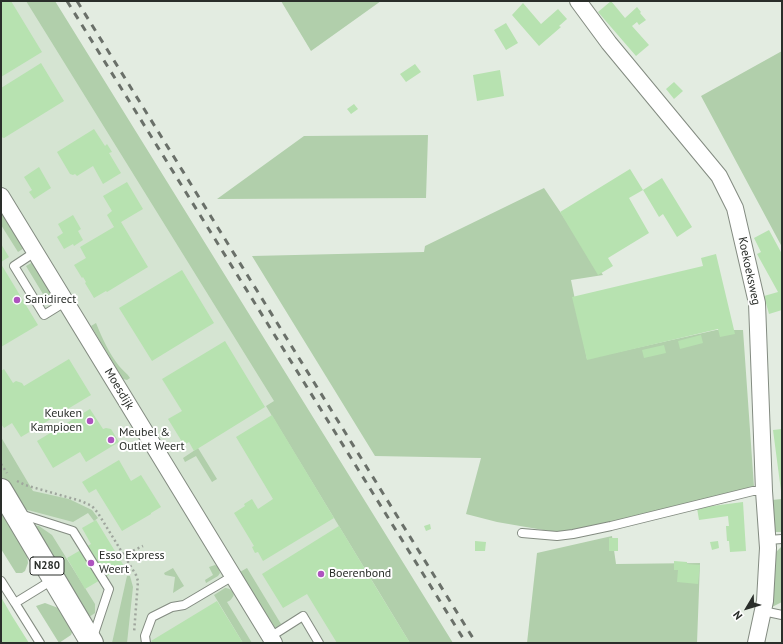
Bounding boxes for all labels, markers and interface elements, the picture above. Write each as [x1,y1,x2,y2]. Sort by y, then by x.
street label: Koekoeksweg [735,236,763,306]
place label: Sanidirect [25,293,76,307]
marker: Sanidirect [12,295,22,305]
street label: Moesdijk [101,366,137,412]
place label: Keuken Kampioen [31,407,82,435]
marker: Keuken Kampioen [85,416,95,426]
place label: Meubel & Outlet Weert [119,426,185,454]
marker: Meubel & Outlet Weert [106,435,116,445]
place label: Esso Express Weert [99,549,165,577]
road number: N280 [30,557,64,575]
marker: Esso Express Weert [86,558,96,568]
place label: Boerenbond [329,567,391,581]
marker: Boerenbond [316,569,326,579]
north arrow [727,588,767,628]
text: N [730,608,745,623]

